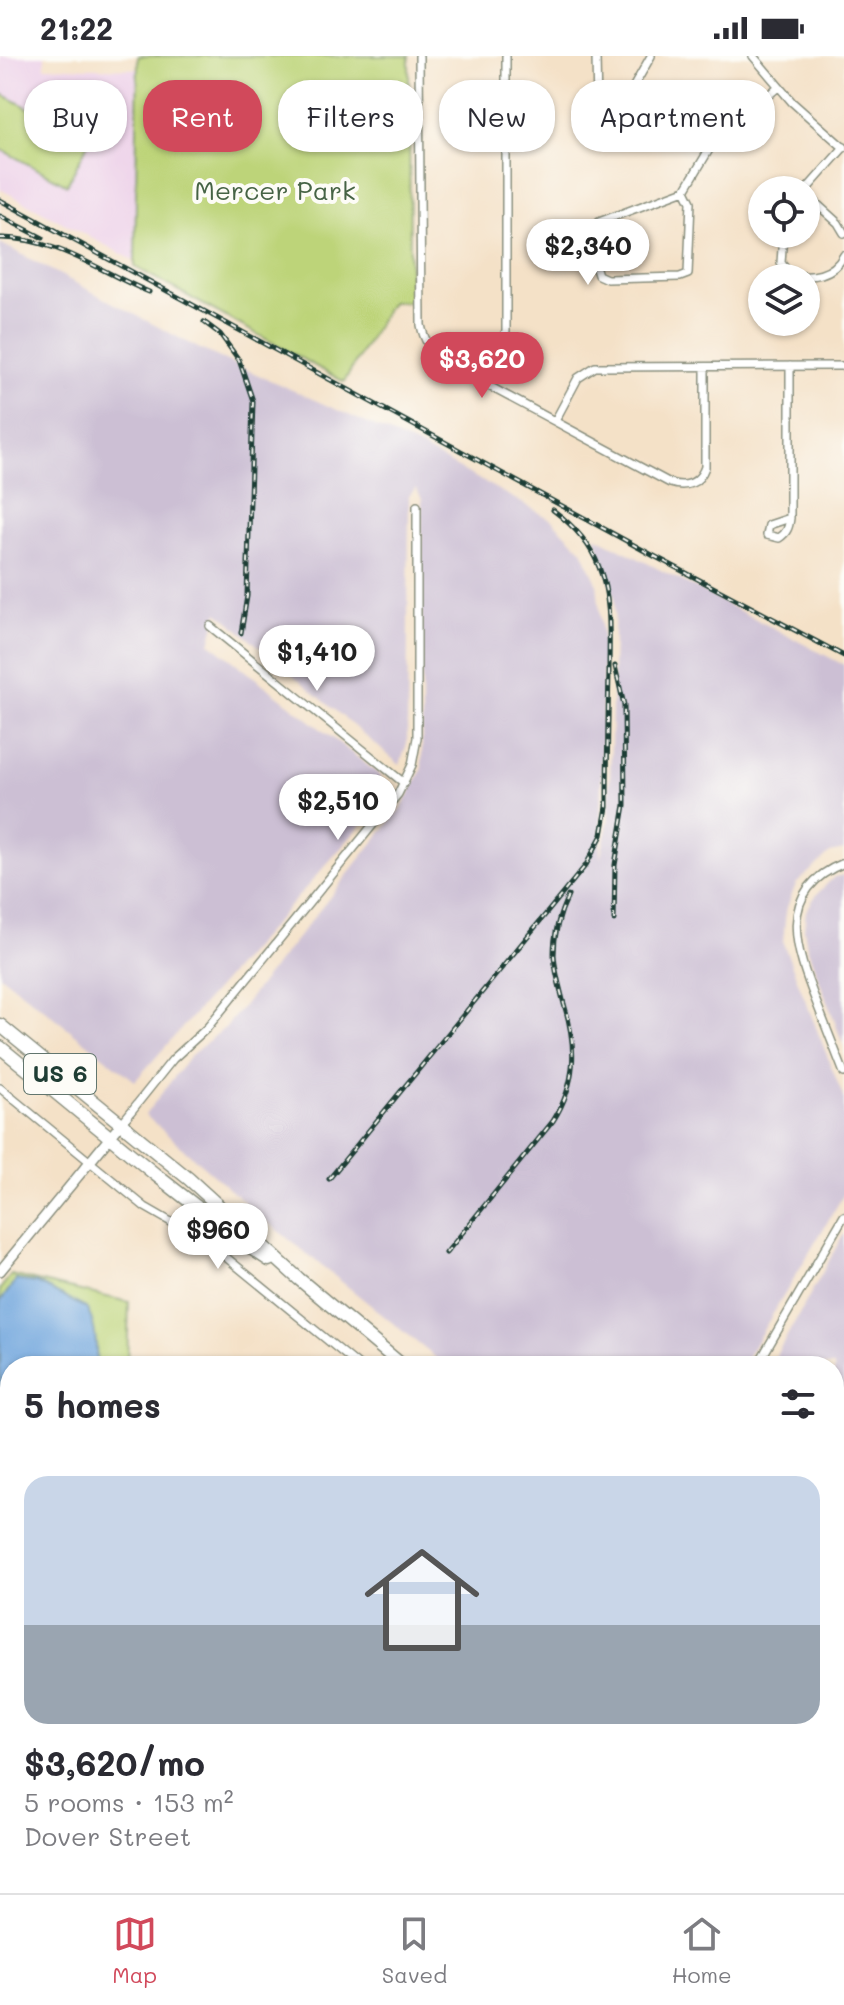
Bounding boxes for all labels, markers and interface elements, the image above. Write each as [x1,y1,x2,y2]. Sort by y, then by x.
text: 21:22 [40,8,113,48]
chip: Buy [24,80,127,152]
chip: Rent [143,80,262,152]
chip: Filters [278,80,423,152]
chip: New [439,80,555,152]
chip: Apartment [571,80,775,152]
park label: Mercer Park [194,173,356,207]
map controls [748,176,820,336]
button: locate [748,176,820,248]
pin: $2,340 [523,219,653,287]
text: $2,340 [544,228,632,262]
button: layers [748,264,820,336]
pin: $3,620 [417,332,547,400]
text: $3,620 [439,341,525,375]
pin: $1,410 [252,625,382,693]
text: $1,410 [277,634,357,668]
pin: $2,510 [273,774,403,842]
text: $2,510 [297,783,379,817]
road number: US 6 [24,1054,96,1094]
pin: $960 [171,1203,265,1271]
text: $960 [186,1212,250,1246]
text: 5 homes [24,1382,161,1427]
icon: filters [776,1382,820,1426]
icon: home [350,1528,494,1672]
text: $3,620/mo [24,1740,205,1785]
text: 5 rooms · 153 m² [24,1785,234,1819]
text: Dover Street [24,1819,191,1853]
tab: Map [112,1912,157,1989]
tab: Saved [382,1912,447,1989]
tab: Home [672,1912,732,1989]

